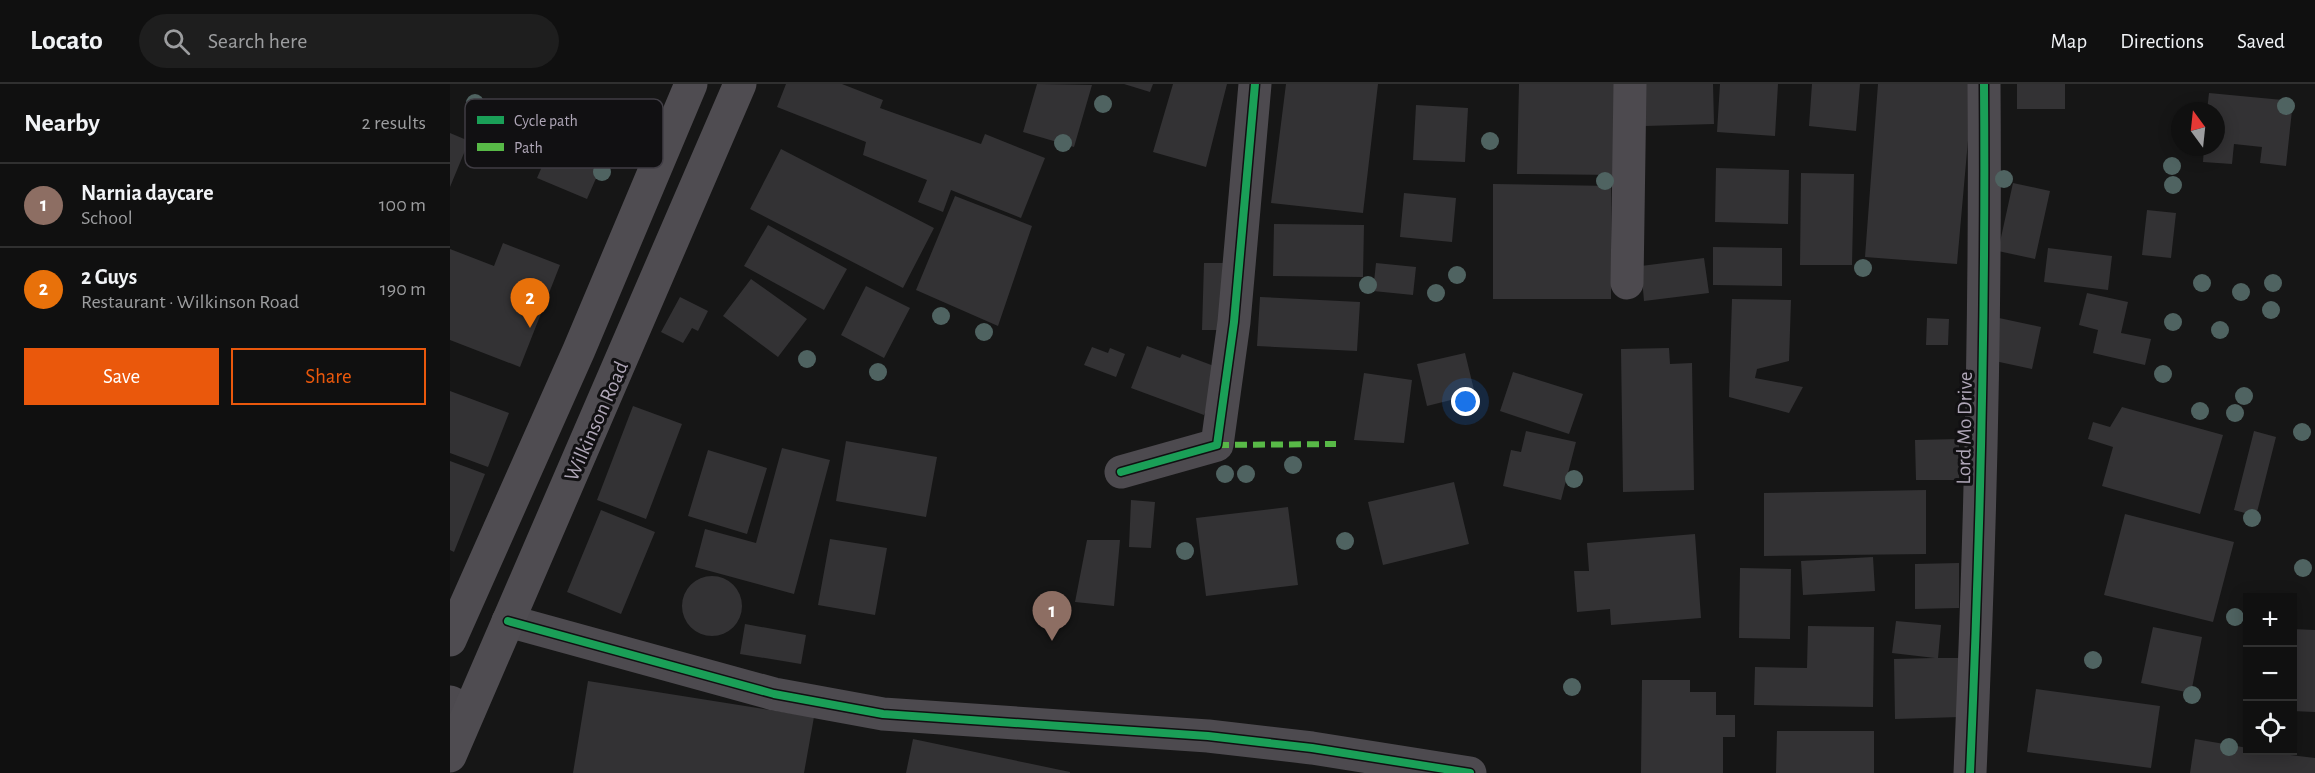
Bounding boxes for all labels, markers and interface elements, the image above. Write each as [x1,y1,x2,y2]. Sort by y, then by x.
search box [139,14,559,68]
icon: search [160,25,193,58]
text: Locato [30,27,103,55]
text: Search here [208,30,307,52]
text: Map [2051,31,2087,52]
text: Directions [2120,31,2204,52]
text: Saved [2237,31,2285,52]
legend [465,99,663,168]
north arrow [2171,102,2225,156]
text: Nearby [24,110,100,136]
text: 2 results [362,113,426,133]
text: Cycle path [514,113,578,130]
text: Path [514,140,543,156]
text: Narnia daycare [81,182,214,204]
text: 1 [40,195,47,215]
text: 100 m [379,195,426,215]
text: School [81,208,133,228]
text: 2 Guys [81,266,137,288]
pin: 2 [510,278,550,328]
text: 2 [39,279,48,299]
text: 190 m [380,279,426,299]
text: Restaurant · Wilkinson Road [81,292,299,312]
button: Save [24,348,219,405]
button: Share [231,348,426,405]
street label: Wilkinson Road [561,358,632,484]
street label: Lord Mo Drive [1953,371,1976,485]
your location [1451,387,1480,416]
pin: 1 [1032,592,1072,641]
map controls [2243,593,2297,755]
button: + [2243,593,2297,647]
button: − [2243,647,2297,701]
button: locate [2243,701,2297,755]

